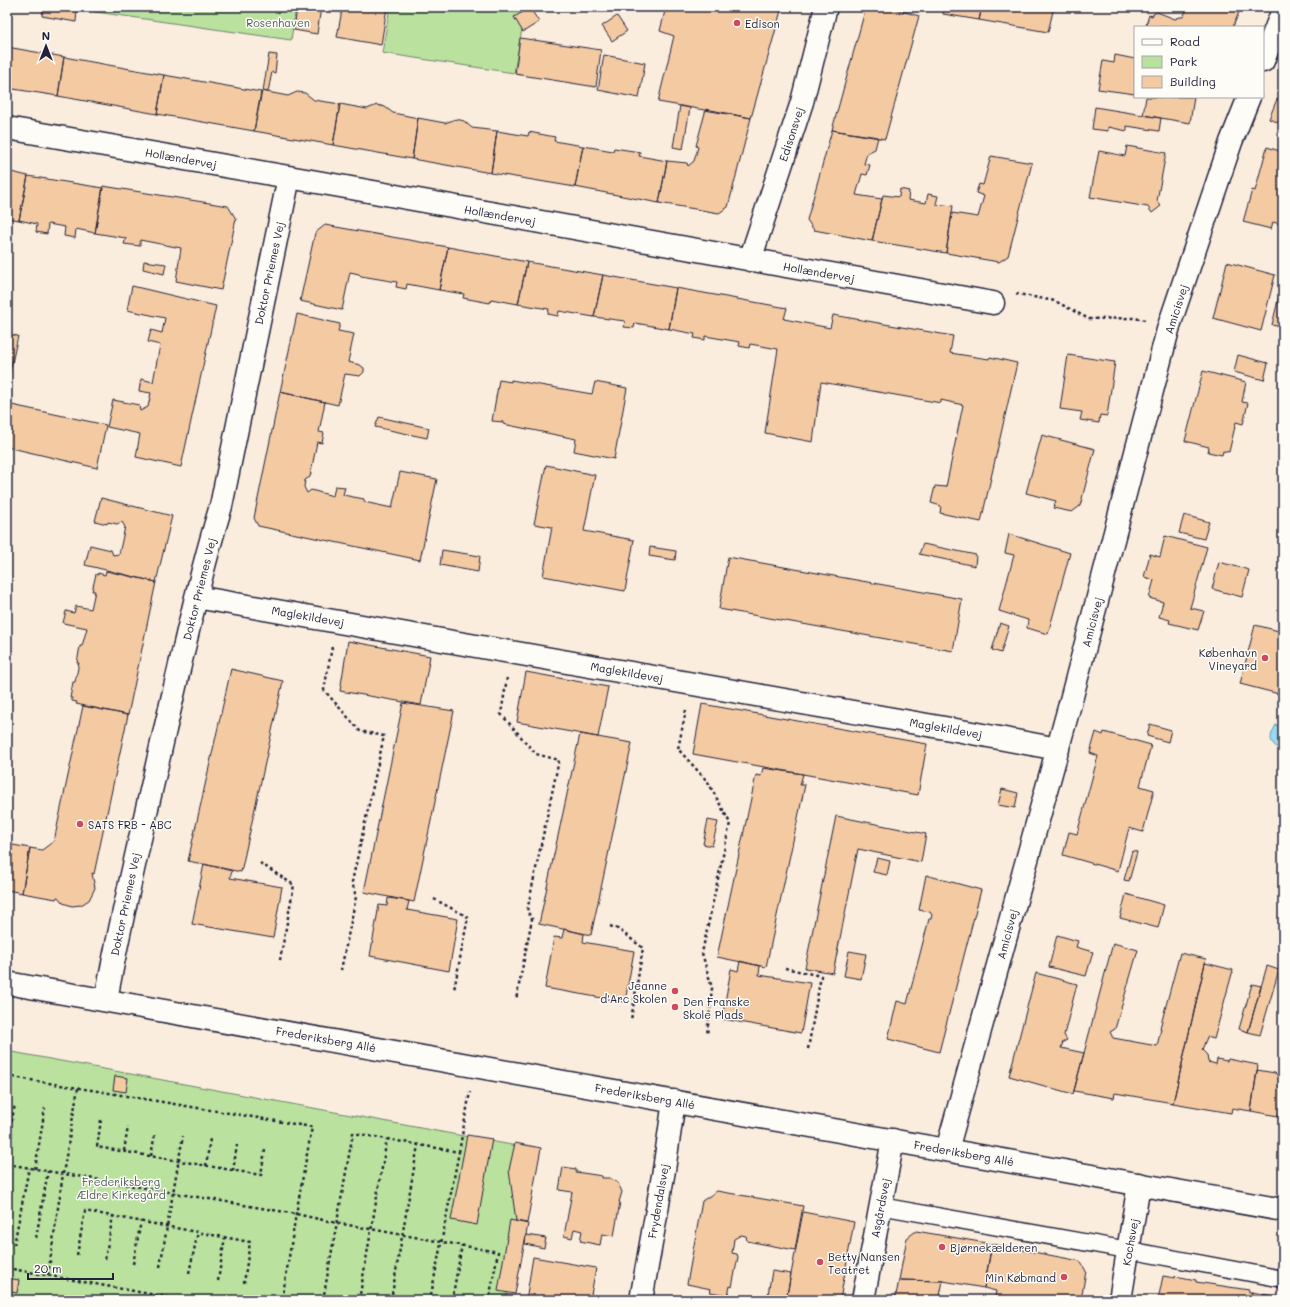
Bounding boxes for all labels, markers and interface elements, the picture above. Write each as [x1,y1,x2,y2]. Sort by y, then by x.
park label: Rosenhaven [246,15,310,30]
place label: Edison [745,16,780,31]
marker: Edison [732,18,742,28]
north arrow [26,26,66,66]
legend [1134,26,1264,98]
text: N [42,28,50,43]
text: Road [1170,33,1200,49]
text: Park [1170,53,1197,69]
text: Building [1170,73,1216,89]
street label: Edisonsvej [775,105,807,163]
street label: Hollændervej [144,144,218,172]
street label: Hollændervej [463,201,537,229]
street label: Doktor Priemes Vej [251,220,287,326]
street label: Hollændervej [782,258,856,286]
street label: Amicisvej [1161,282,1191,336]
street label: Doktor Priemes Vej [179,536,219,642]
street label: Amicisvej [1078,595,1106,649]
street label: Maglekildevej [270,602,346,630]
place label: København Vineyard [1199,645,1257,673]
marker: København Vineyard [1260,653,1270,663]
street label: Maglekildevej [589,658,665,686]
street label: Maglekildevej [908,714,984,742]
place label: SATS FRB - ABC [88,817,172,832]
marker: SATS FRB - ABC [75,819,85,829]
street label: Doktor Priemes Vej [107,851,143,957]
street label: Amicisvej [993,907,1021,961]
place label: Jeanne d'Arc Skolen [600,978,667,1006]
marker: Jeanne d'Arc Skolen [670,986,680,996]
place label: Den Franske Skole Plads [683,994,750,1022]
marker: Den Franske Skole Plads [670,1002,680,1012]
street label: Frederiksberg Allé [275,1023,377,1055]
street label: Frederiksberg Allé [594,1080,696,1112]
street label: Frederiksberg Allé [913,1137,1015,1169]
street label: Frydendalsvej [644,1162,672,1240]
park label: Frederiksberg Ældre Kirkegård [76,1174,166,1202]
street label: Asgårdsvej [867,1177,893,1239]
street label: Kochsvej [1118,1217,1142,1267]
place label: Bjørnekælderen [950,1240,1037,1255]
marker: Bjørnekælderen [937,1242,947,1252]
place label: Betty Nansen Teatret [828,1249,900,1277]
scale bar [28,1255,113,1281]
marker: Betty Nansen Teatret [815,1257,825,1267]
text: 20 m [34,1260,62,1276]
place label: Min Købmand [985,1270,1056,1285]
marker: Min Købmand [1059,1272,1069,1282]

